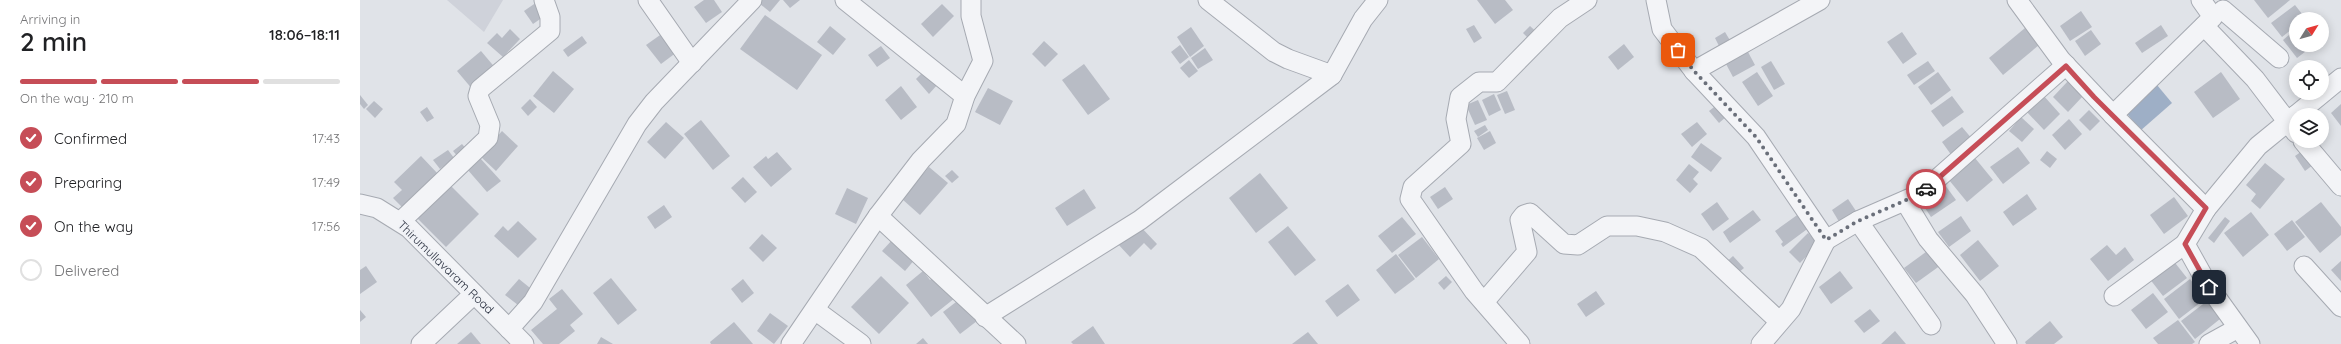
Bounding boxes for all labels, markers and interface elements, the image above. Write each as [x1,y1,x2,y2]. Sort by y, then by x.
text: Arriving in [20,11,80,27]
north arrow [2289,12,2329,52]
map controls [2289,12,2329,148]
text: 2 min [20,25,87,58]
text: 18:06–18:11 [269,25,340,44]
pin [1661,33,1695,67]
icon: bag [1667,39,1689,61]
button: locate [2289,60,2329,100]
text: On the way · 210 m [20,90,134,106]
button: layers [2289,108,2329,148]
icon: check [20,127,42,149]
text: Confirmed [54,129,127,148]
text: 17:43 [312,130,340,146]
courier [1906,169,1946,209]
icon: check [20,171,42,193]
text: Preparing [54,173,122,192]
text: 17:49 [312,174,340,190]
icon: car [1915,178,1937,200]
icon: check [20,215,42,237]
text: On the way [54,217,133,236]
street label: Thirumullavaram Road [395,217,497,317]
text: 17:56 [312,218,340,234]
text: Delivered [54,261,119,280]
pin [2192,270,2226,304]
icon: home [2198,276,2220,298]

